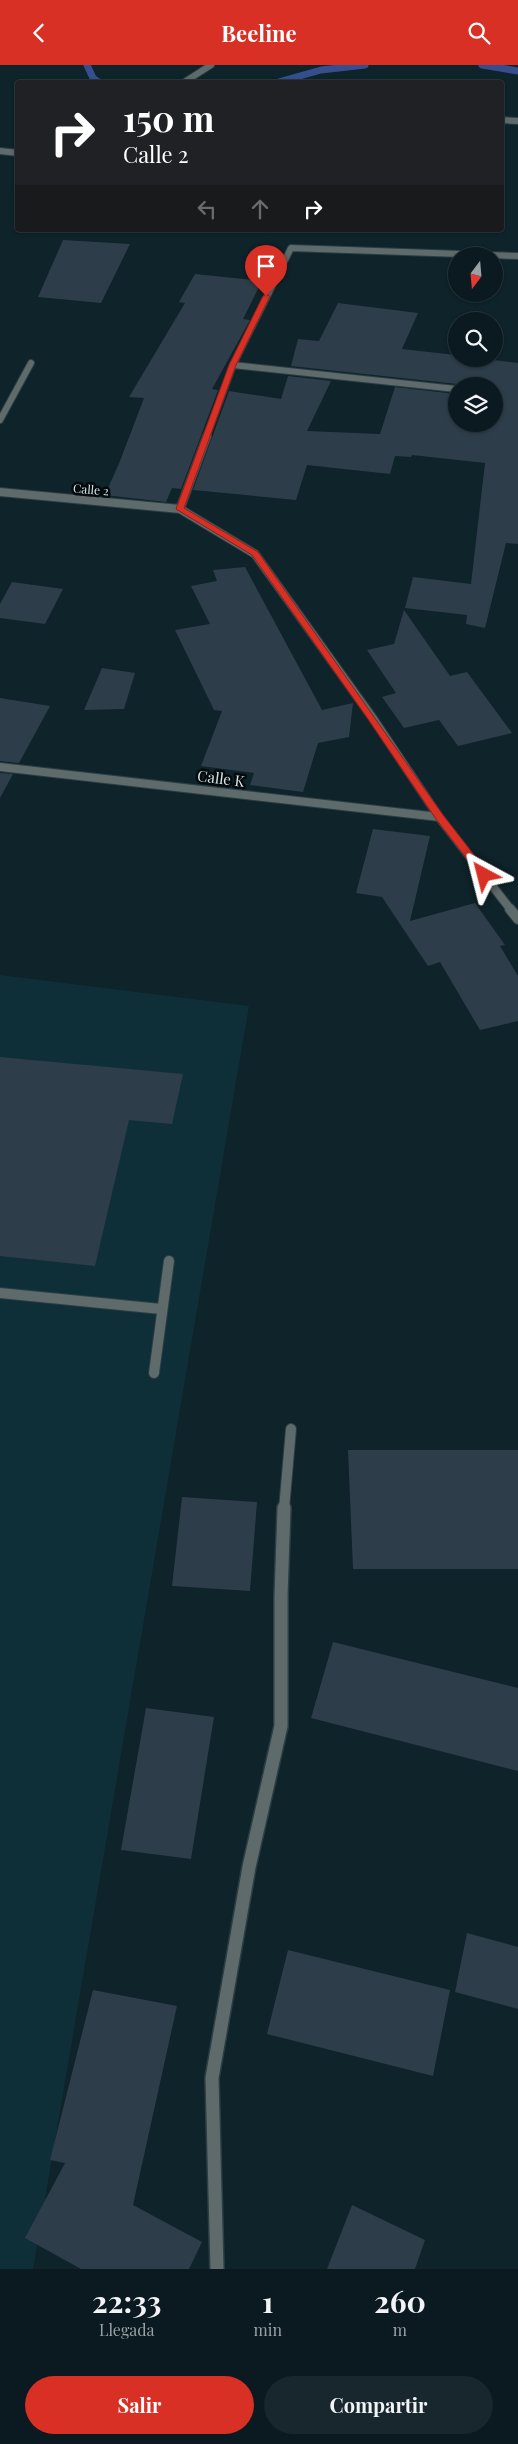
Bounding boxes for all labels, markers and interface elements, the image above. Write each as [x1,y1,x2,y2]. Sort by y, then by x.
text: Beeline [221,18,297,48]
icon: back [25,19,53,47]
icon: search [465,19,493,47]
text: 150 m [123,94,214,141]
icon: right [40,100,105,165]
text: Calle 2 [123,139,189,169]
icon: left [193,195,221,223]
icon: ahead [246,195,274,223]
icon: right [299,195,327,223]
pin [245,245,287,296]
north arrow [448,247,502,303]
map controls [448,247,503,432]
icon: arrive [252,252,280,280]
button: search [448,312,503,367]
button: layers [448,377,503,432]
street label: Calle 2 [72,479,110,499]
street label: Calle K [196,765,246,791]
position arrow [457,848,509,900]
text: 22:33 [92,2281,161,2321]
text: 1 [262,2281,273,2321]
text: 260 [374,2281,426,2321]
text: Llegada [99,2319,154,2340]
text: min [254,2319,282,2340]
text: m [393,2319,407,2340]
button: Salir [25,2376,254,2434]
button: Compartir [264,2376,493,2434]

